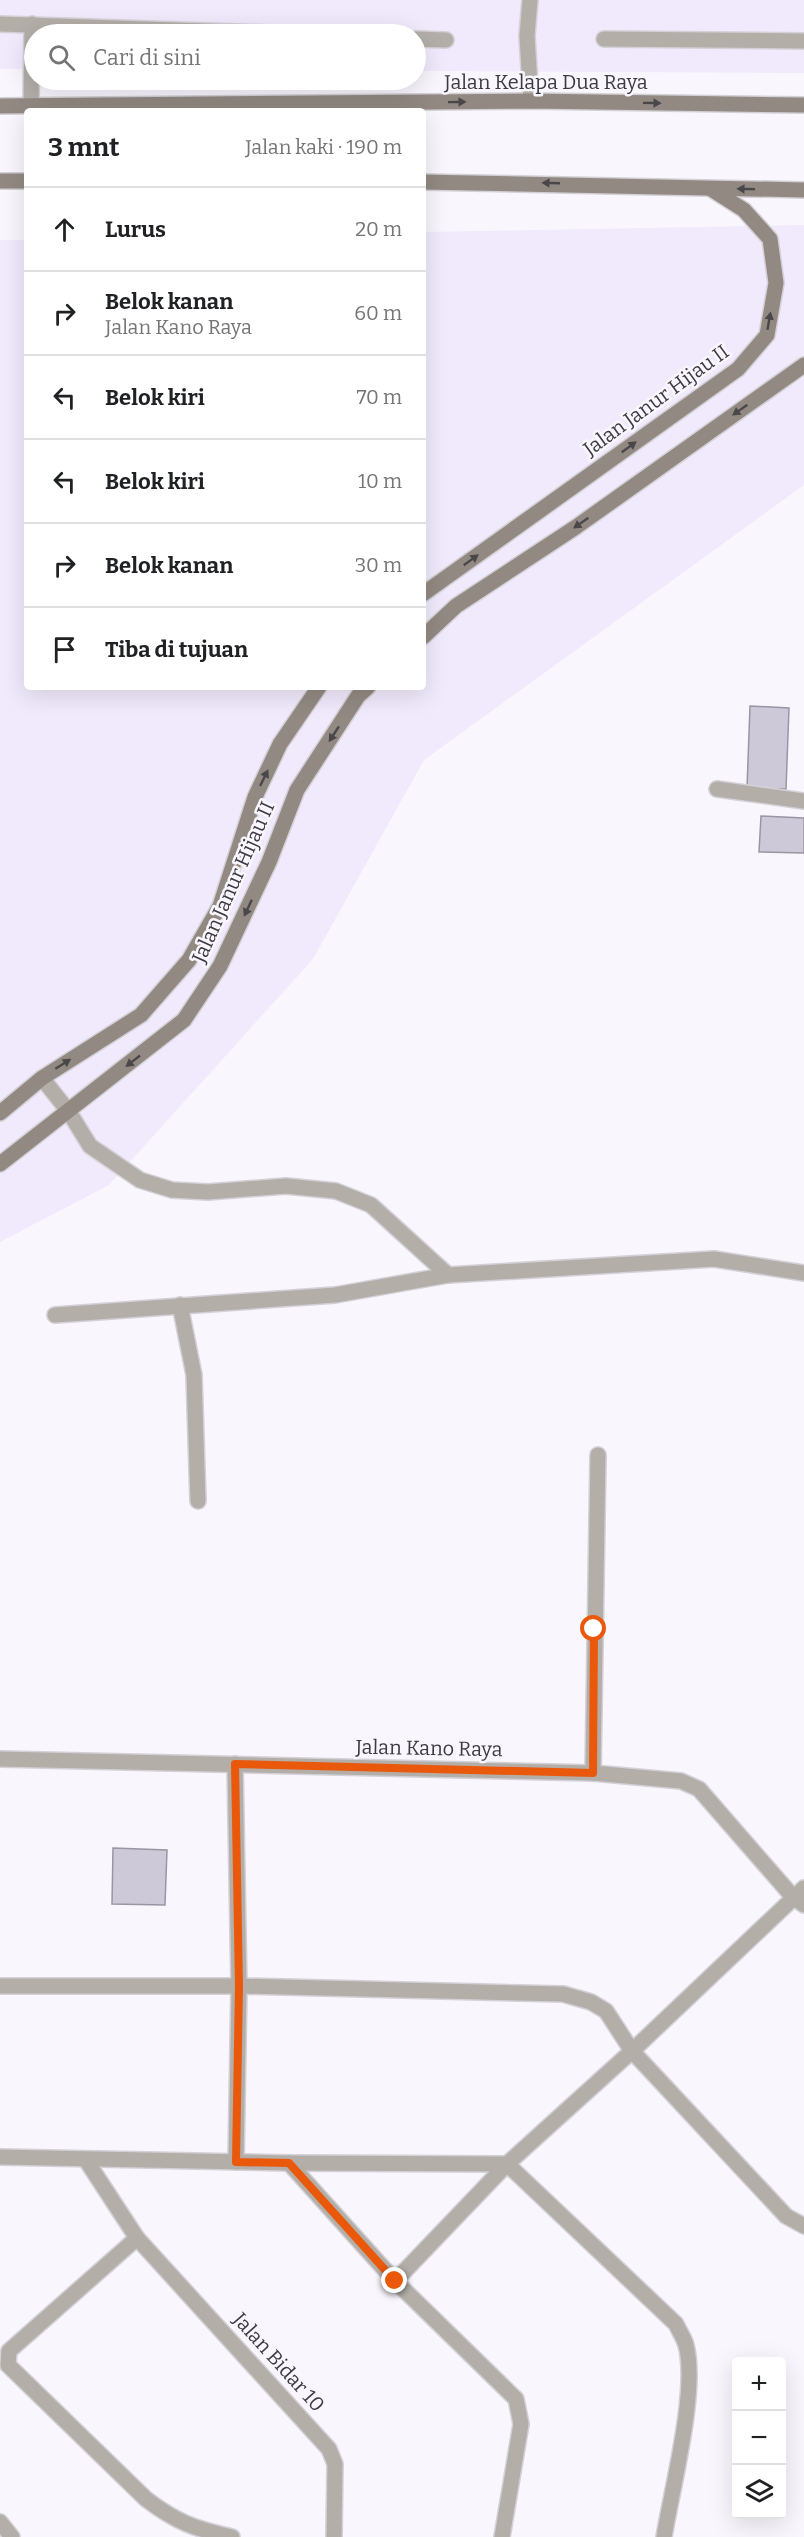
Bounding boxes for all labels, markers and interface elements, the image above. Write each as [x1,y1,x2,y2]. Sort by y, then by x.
search box [24,24,426,90]
icon: search [45,41,78,74]
text: Cari di sini [93,44,201,71]
street label: Jalan Kelapa Dua Raya [443,70,648,94]
one-way arrow [448,97,467,107]
one-way arrow [643,98,662,108]
text: 3 mnt [48,132,119,163]
text: Jalan kaki · 190 m [245,135,402,159]
one-way arrow [541,179,560,188]
one-way arrow [736,185,755,194]
icon: ahead [48,213,81,246]
text: Lurus [105,216,166,243]
text: 20 m [355,217,402,241]
text: Belok kanan [105,288,233,315]
icon: right [48,297,81,330]
text: 60 m [354,301,402,325]
one-way arrow [765,311,774,330]
text: Jalan Kano Raya [105,315,252,339]
street label: Jalan Janur Hijau II [578,339,734,462]
icon: left [48,381,81,414]
text: Belok kiri [105,384,205,411]
text: 70 m [356,385,402,409]
one-way arrow [732,404,748,416]
one-way arrow [621,441,637,453]
icon: left [48,465,81,498]
text: Belok kiri [105,468,205,495]
text: 10 m [358,469,402,493]
one-way arrow [573,517,589,528]
icon: right [48,549,81,582]
text: Belok kanan [105,552,233,579]
text: 30 m [355,553,402,577]
one-way arrow [462,554,478,566]
icon: arrive [48,633,81,666]
text: Tiba di tujuan [105,636,248,663]
one-way arrow [328,726,339,742]
one-way arrow [259,770,269,787]
street label: Jalan Janur Hijau II [186,798,280,968]
one-way arrow [243,899,252,916]
one-way arrow [125,1054,141,1067]
one-way arrow [55,1059,71,1070]
route start [580,1615,606,1641]
street label: Jalan Kano Raya [354,1735,503,1761]
route end [381,2267,407,2293]
street label: Jalan Bidar 10 [228,2307,330,2416]
map controls [732,2357,786,2519]
button: + [732,2357,786,2411]
button: − [732,2411,786,2465]
button: layers [732,2465,786,2519]

